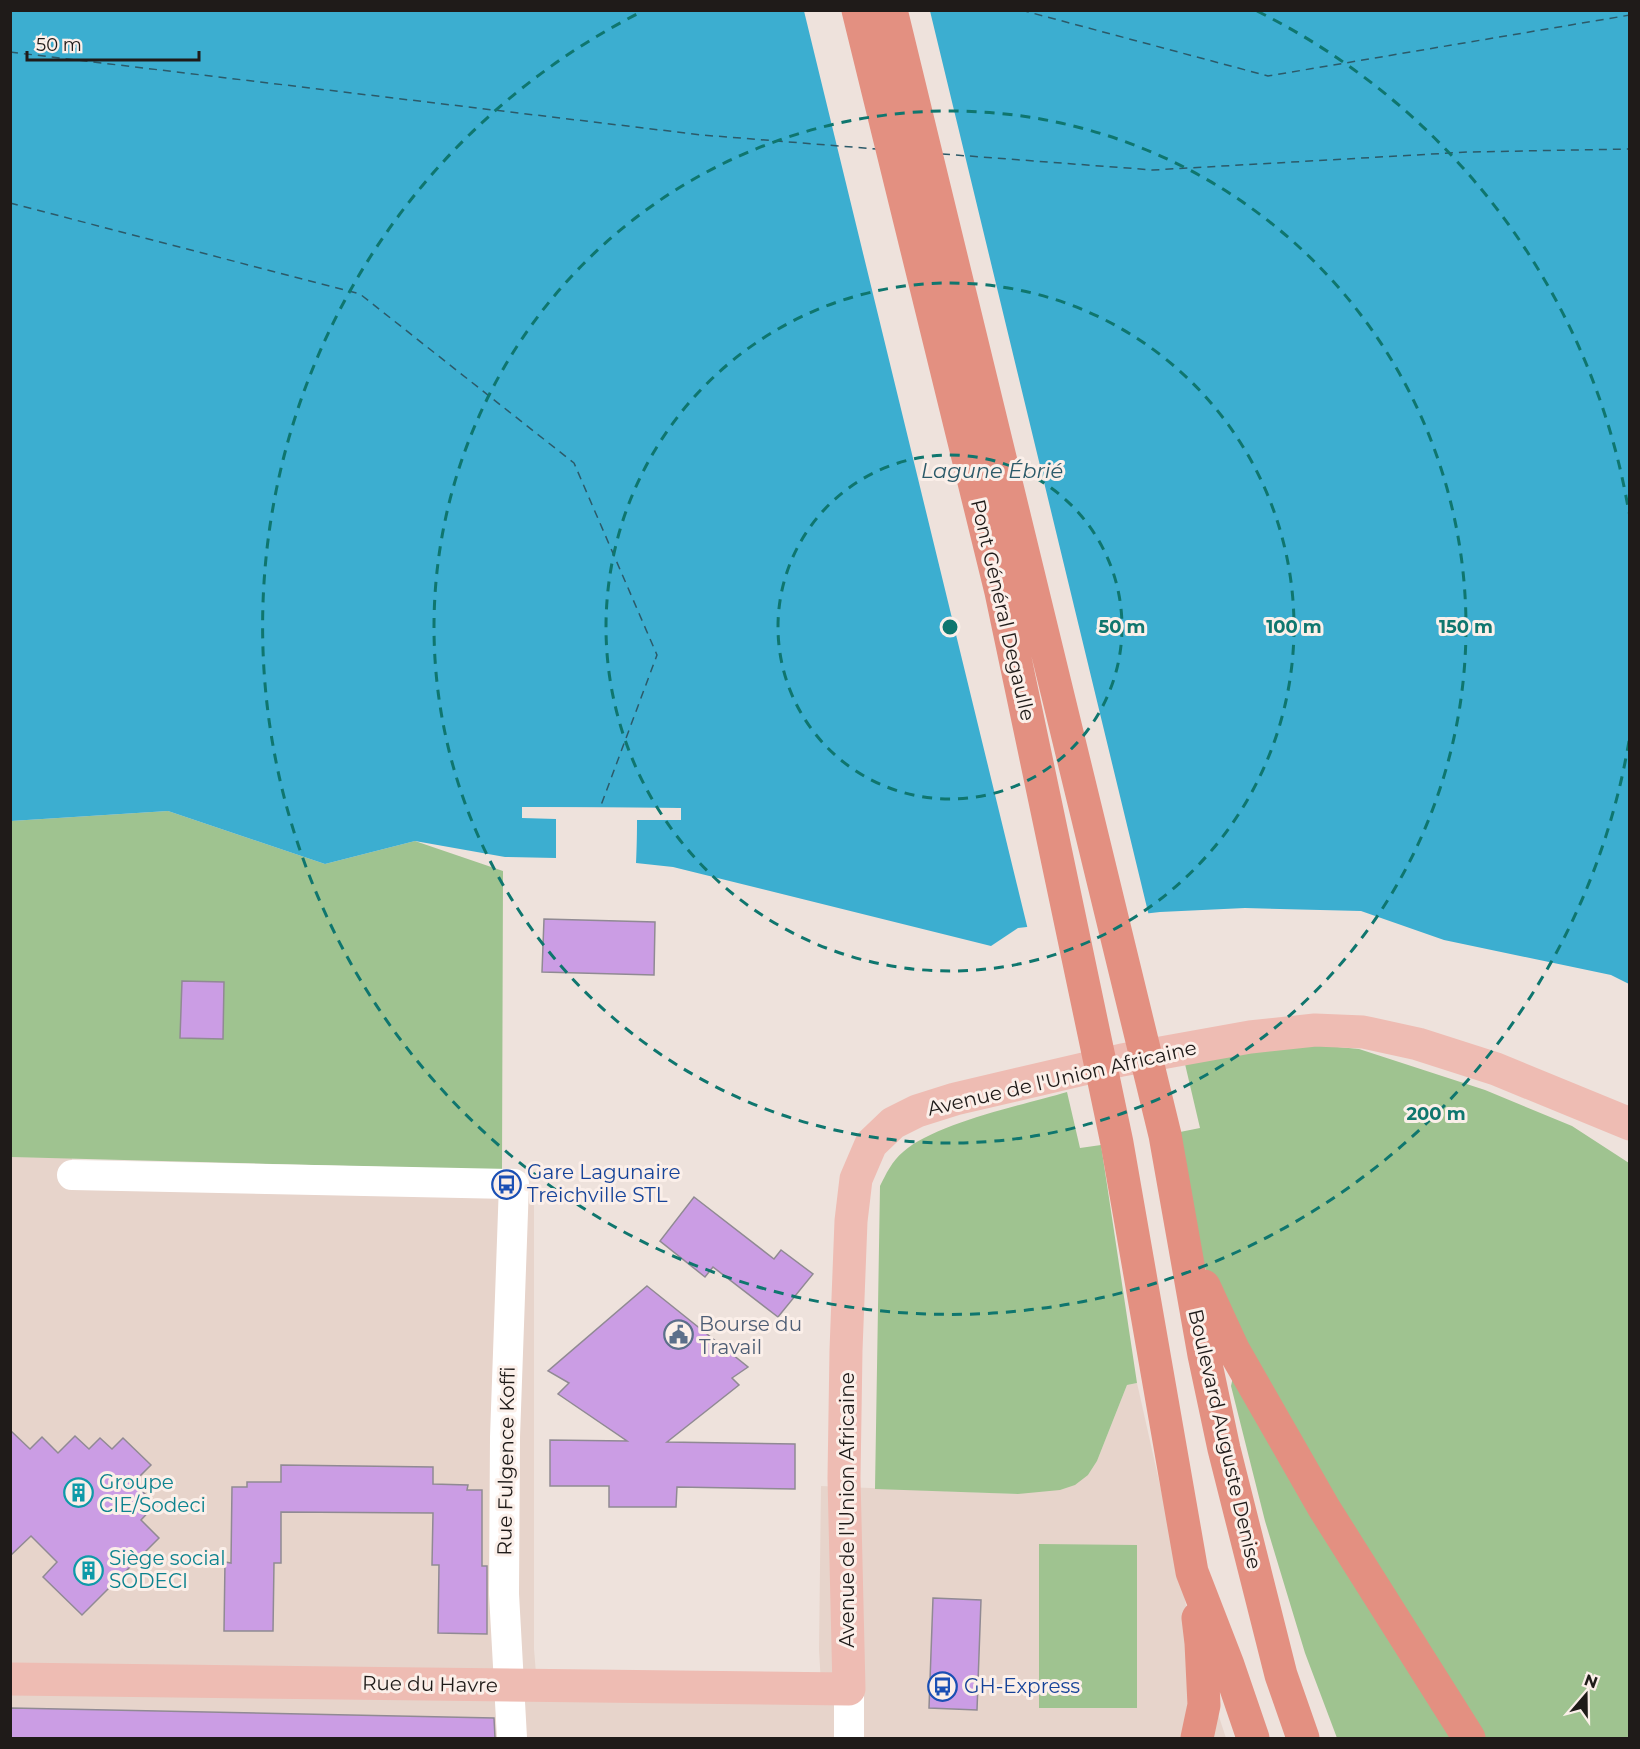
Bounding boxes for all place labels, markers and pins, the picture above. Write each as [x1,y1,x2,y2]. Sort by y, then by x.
centre of rings [940,617,960,637]
place label: Gare Lagunaire Treichville STL [527,1160,681,1207]
bus stop icon: Gare Lagunaire Treichville STL [490,1168,522,1200]
place label: Bourse du Travail [699,1312,802,1359]
public building icon: Bourse du Travail [662,1319,694,1351]
place label: Groupe CIE/Sodeci [99,1470,206,1517]
building icon: Groupe CIE/Sodeci [62,1477,94,1509]
place label: Siège social SODECI [109,1546,226,1593]
building icon: Siège social SODECI [72,1554,104,1586]
bus stop icon: GH-Express [927,1670,959,1702]
place label: GH-Express [964,1674,1080,1698]

